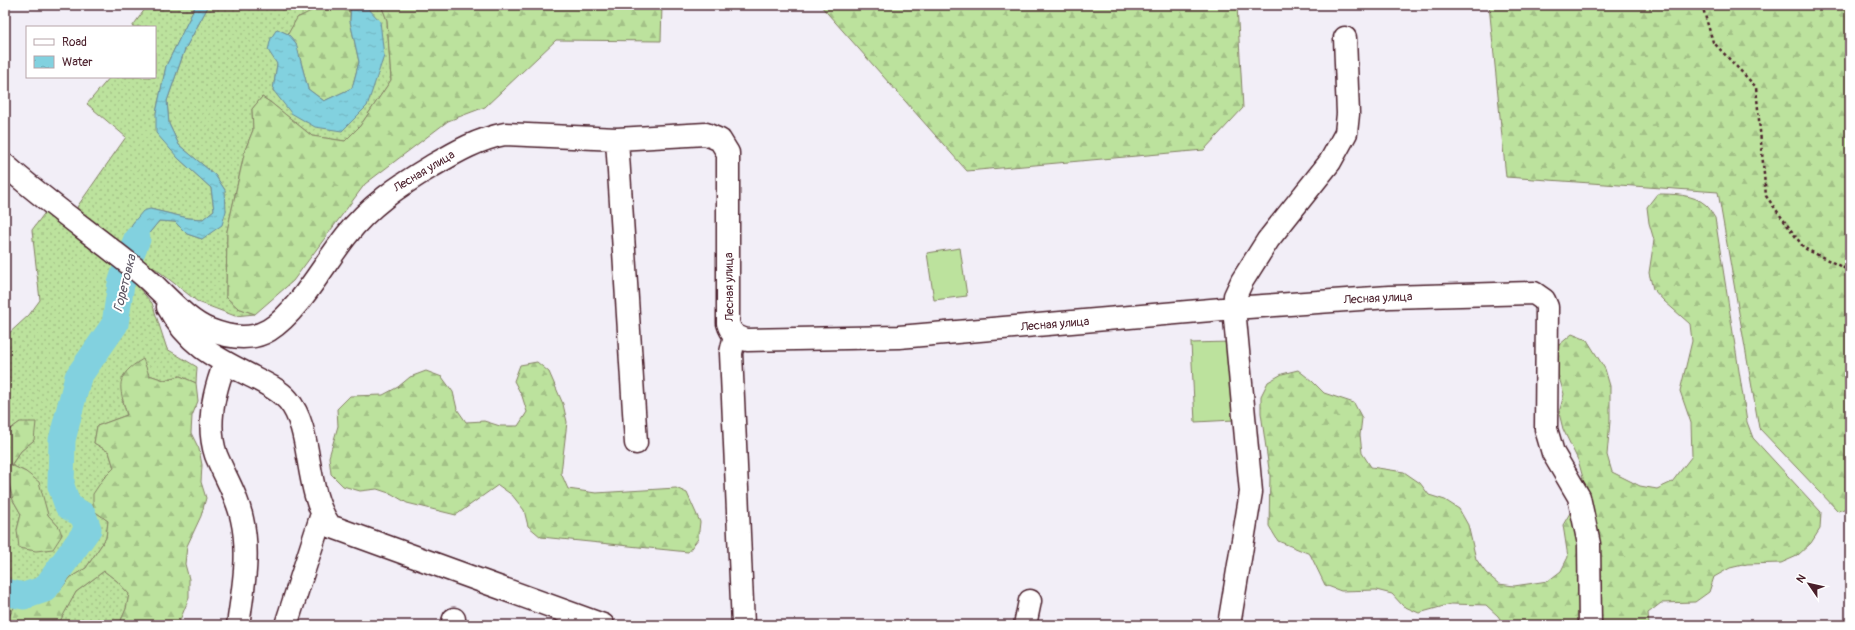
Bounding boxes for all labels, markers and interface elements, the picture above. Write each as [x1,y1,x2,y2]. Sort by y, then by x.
legend [26,26,156,78]
text: Road [62,35,87,50]
text: Water [62,55,93,70]
street label: Лесная улица [390,147,458,196]
water label: Горетовка [110,252,140,314]
street label: Лесная улица [721,252,738,323]
street label: Лесная улица [1342,289,1413,308]
street label: Лесная улица [1019,314,1090,335]
north arrow [1789,564,1829,604]
text: N [1794,572,1809,585]

